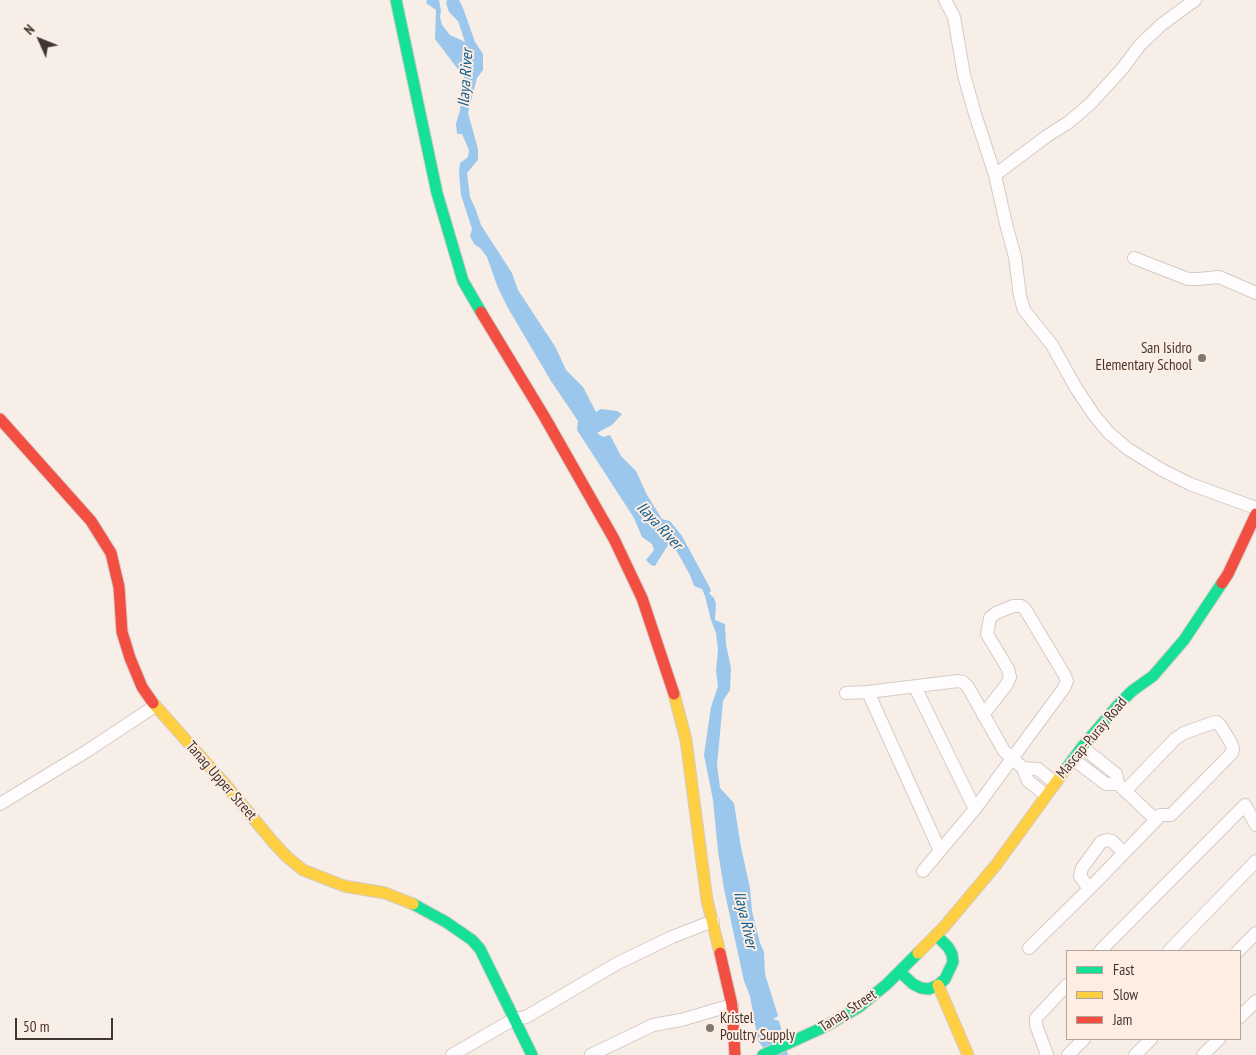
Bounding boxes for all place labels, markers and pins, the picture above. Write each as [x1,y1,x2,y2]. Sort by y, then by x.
place label: San Isidro Elementary School [1095,340,1192,375]
marker: San Isidro Elementary School [1196,352,1208,364]
place label: Kristel Poultry Supply [720,1010,795,1045]
marker: Kristel Poultry Supply [704,1022,716,1034]

